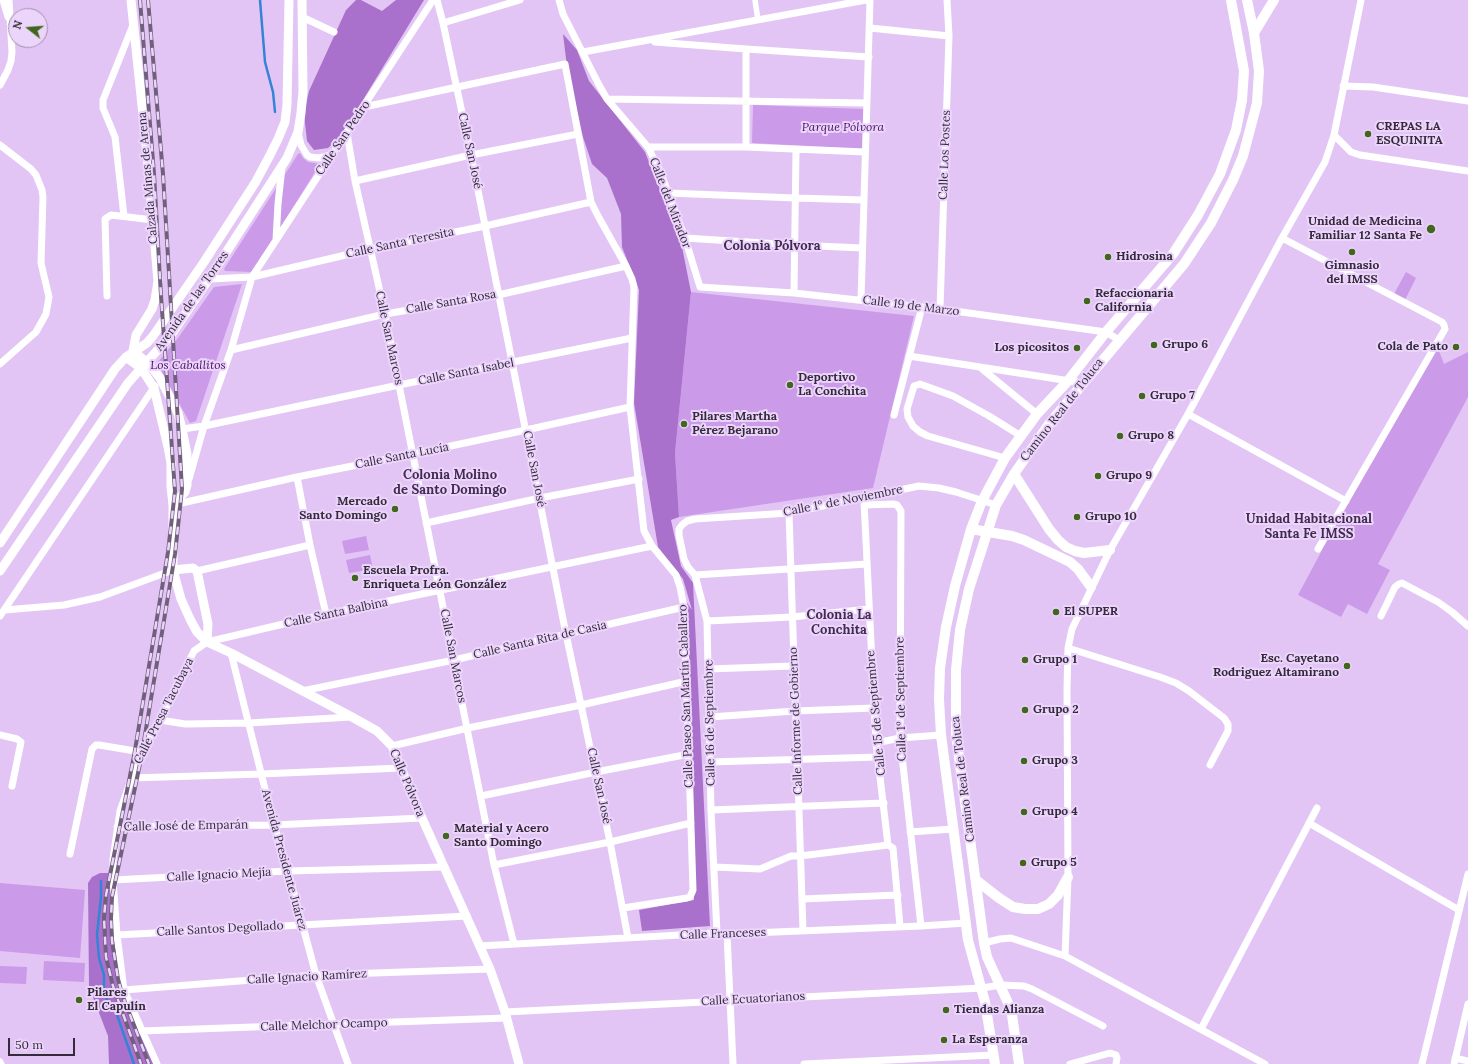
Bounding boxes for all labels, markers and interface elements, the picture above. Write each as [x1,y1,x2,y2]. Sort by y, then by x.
north arrow [8,8,48,48]
text: N [10,19,25,31]
street label: Calle San Pedro [313,98,373,178]
street label: Calle Los Postes [936,110,954,200]
street label: Calzada Minas de Arena [135,111,161,245]
street label: Calle San José [455,112,485,190]
place label: CREPAS LA ESQUINITA [1376,120,1443,148]
park label: Parque Pólvora [802,121,884,135]
marker: CREPAS LA ESQUINITA [1363,129,1373,139]
street label: Calle del Mirador [646,156,694,250]
place label: Unidad de Medicina Familiar 12 Santa Fe [1308,215,1422,243]
marker: Unidad de Medicina Familiar 12 Santa Fe [1425,223,1437,235]
street label: Calle Santa Teresita [345,225,455,261]
district label: Colonia Pólvora [724,238,820,254]
marker: Gimnasio del IMSS [1347,247,1357,257]
street label: Avenida de las Torres [152,248,232,354]
place label: Hidrosina [1116,250,1173,264]
marker: Hidrosina [1103,252,1113,262]
place label: Gimnasio del IMSS [1325,259,1379,287]
street label: Calle Santa Rosa [405,287,497,317]
place label: Refaccionaria California [1095,287,1174,315]
street label: Calle San Marcos [372,290,406,386]
street label: Calle 19 de Marzo [862,293,960,319]
marker: Refaccionaria California [1082,296,1092,306]
place label: Grupo 6 [1162,338,1208,352]
marker: Grupo 6 [1149,340,1159,350]
place label: Cola de Pato [1378,340,1448,354]
place label: Los picositos [995,341,1069,355]
marker: Cola de Pato [1451,342,1461,352]
marker: Los picositos [1072,343,1082,353]
street label: Calle Santa Isabel [417,356,515,388]
street label: Camino Real de Toluca [1017,356,1107,464]
park label: Los Caballitos [150,359,226,373]
place label: Deportivo La Conchita [798,371,866,399]
marker: Deportivo La Conchita [785,380,795,390]
place label: Grupo 7 [1150,389,1195,403]
marker: Grupo 7 [1137,391,1147,401]
place label: Pilares Martha Pérez Bejarano [692,410,778,438]
marker: Pilares Martha Pérez Bejarano [679,419,689,429]
street label: Calle San José [520,429,548,509]
place label: Grupo 8 [1128,429,1174,443]
marker: Grupo 8 [1115,431,1125,441]
street label: Calle Santa Lucía [354,440,450,472]
district label: Colonia Molino de Santo Domingo [393,467,507,498]
place label: Grupo 9 [1106,469,1152,483]
marker: Grupo 9 [1093,471,1103,481]
street label: Calle 1º de Noviembre [782,482,904,520]
place label: Mercado Santo Domingo [299,495,387,523]
marker: Mercado Santo Domingo [390,504,400,514]
place label: Grupo 10 [1085,510,1137,524]
district label: Unidad Habitacional Santa Fe IMSS [1246,511,1372,542]
marker: Grupo 10 [1072,512,1082,522]
place label: Escuela Profra. Enriqueta León González [363,564,507,592]
marker: Escuela Profra. Enriqueta León González [350,573,360,583]
street label: Calle Santa Balbina [283,595,389,631]
street label: Calle Paseo San Martín Caballero [676,604,696,788]
place label: El SUPER [1064,605,1118,619]
district label: Colonia La Conchita [806,607,872,638]
marker: El SUPER [1051,607,1061,617]
street label: Calle San Marcos [437,608,469,704]
street label: Calle Santa Rita de Casia [472,618,608,662]
street label: Calle 1º de Septiembre [893,637,909,761]
street label: Calle Informe de Gobierno [786,647,806,795]
street label: Calle 15 de Septiembre [863,650,889,776]
place label: Esc. Cayetano Rodriguez Altamirano [1213,652,1339,680]
place label: Grupo 1 [1033,653,1077,667]
street label: Calle Presa Tacubaya [131,655,197,767]
marker: Grupo 1 [1020,655,1030,665]
street label: Calle 16 de Septiembre [702,660,718,786]
marker: Esc. Cayetano Rodriguez Altamirano [1342,661,1352,671]
place label: Grupo 2 [1033,703,1079,717]
marker: Grupo 2 [1020,705,1030,715]
street label: Camino Real de Toluca [948,715,978,843]
street label: Calle Pólvora [386,747,428,819]
street label: Calle San José [584,747,614,825]
place label: Grupo 3 [1032,754,1078,768]
marker: Grupo 3 [1019,756,1029,766]
street label: Avenida Presidente Juárez [258,788,310,932]
place label: Grupo 4 [1032,805,1078,819]
marker: Grupo 4 [1019,807,1029,817]
street label: Calle José de Emparán [124,818,248,834]
place label: Material y Acero Santo Domingo [454,822,549,850]
marker: Material y Acero Santo Domingo [441,831,451,841]
place label: Grupo 5 [1031,856,1077,870]
marker: Grupo 5 [1018,858,1028,868]
street label: Calle Ignacio Mejía [166,865,272,885]
street label: Calle Santos Degollado [156,918,284,940]
street label: Calle Franceses [680,925,766,943]
street label: Calle Ignacio Ramírez [247,967,367,987]
place label: Pilares El Capulín [87,986,146,1014]
street label: Calle Ecuatorianos [701,989,805,1009]
marker: Pilares El Capulín [74,995,84,1005]
place label: Tiendas Alianza [954,1003,1044,1017]
marker: Tiendas Alianza [941,1005,951,1015]
street label: Calle Melchor Ocampo [260,1016,388,1034]
scale bar [10,1030,77,1056]
place label: La Esperanza [952,1033,1028,1047]
marker: La Esperanza [939,1035,949,1045]
text: 50 m [15,1037,43,1052]

